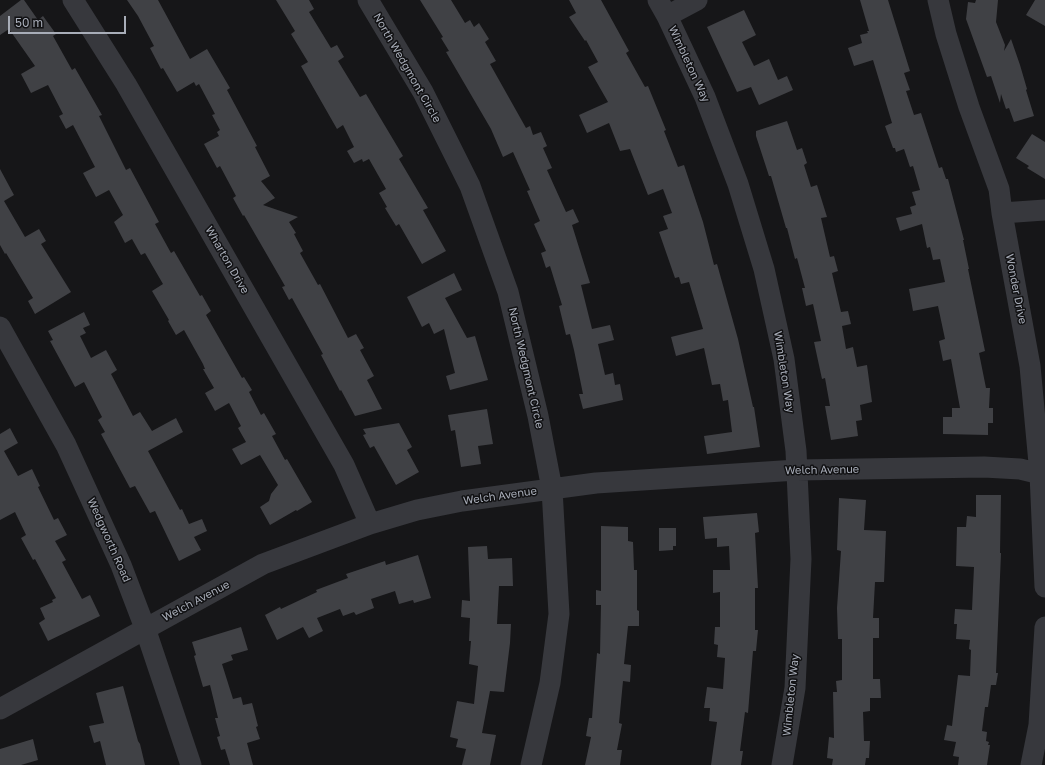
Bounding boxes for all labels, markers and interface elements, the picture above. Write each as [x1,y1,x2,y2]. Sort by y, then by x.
scale bar [10,8,128,34]
street label: North Wedgmont Circle [370,11,444,125]
text: 50 m [15,15,43,30]
street label: Wimbleton Way [666,24,712,104]
street label: Wharton Drive [202,224,252,296]
street label: Wonder Drive [1003,253,1029,325]
street label: North Wedgmont Circle [506,306,546,430]
street label: Wimbleton Way [771,330,797,414]
street label: Welch Avenue [785,463,859,477]
street label: Welch Avenue [462,484,538,508]
street label: Wedgworth Road [85,496,133,584]
street label: Welch Avenue [160,578,232,624]
street label: Wimbleton Way [780,653,802,737]

